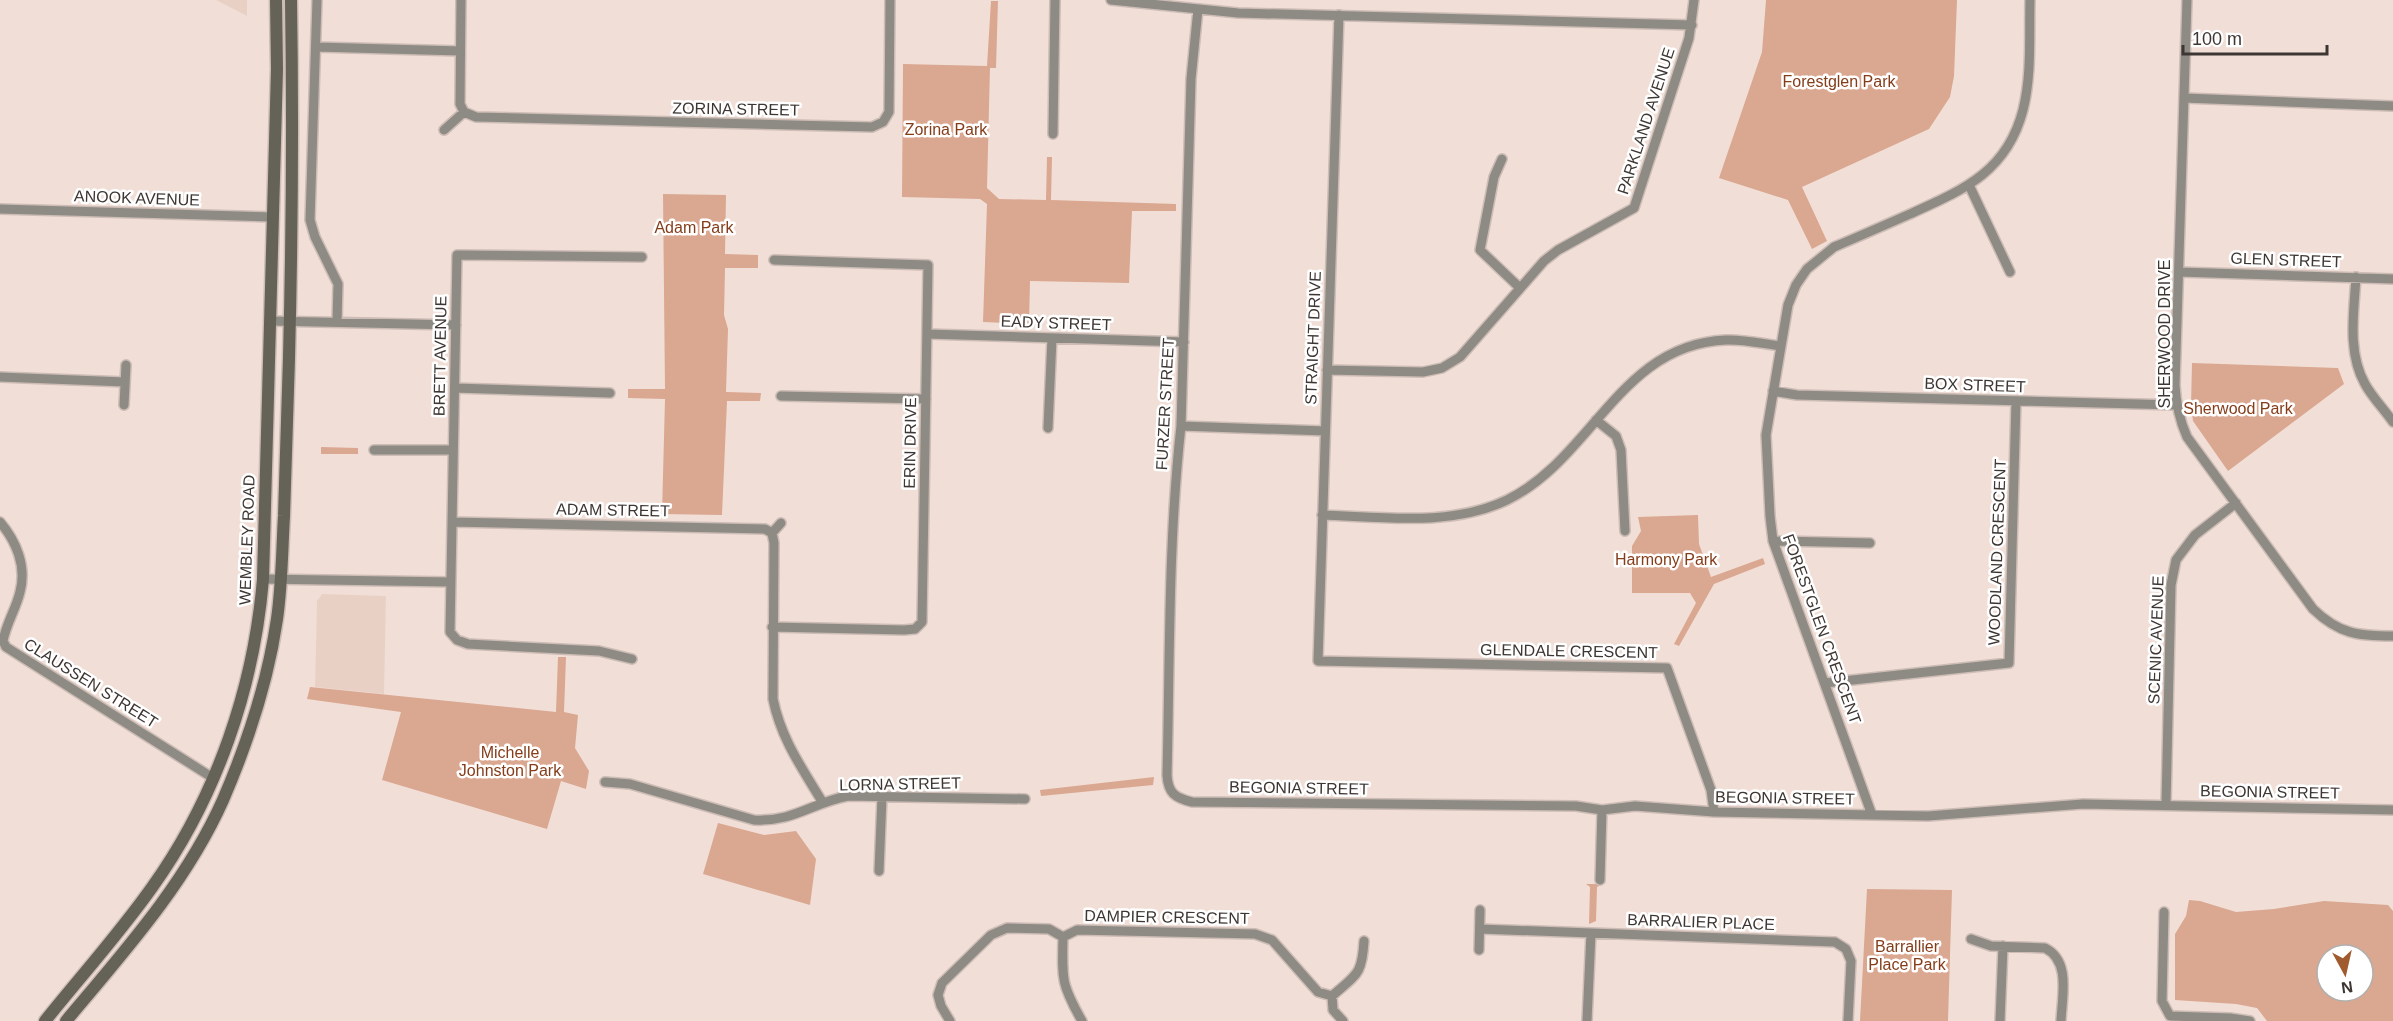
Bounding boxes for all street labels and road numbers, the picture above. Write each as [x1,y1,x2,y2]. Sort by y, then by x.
street label: PARKLAND AVENUE [1614,46,1678,196]
street label: ZORINA STREET [672,99,800,119]
street label: ANOOK AVENUE [74,187,200,209]
street label: GLEN STREET [2230,250,2342,270]
street label: SHERWOOD DRIVE [2156,259,2173,409]
street label: STRAIGHT DRIVE [1302,271,1324,405]
street label: BRETT AVENUE [430,296,450,416]
street label: EADY STREET [1000,313,1112,333]
street label: FURZER STREET [1153,337,1177,471]
street label: BOX STREET [1924,375,2026,395]
street label: ERIN DRIVE [901,397,919,489]
street label: WOODLAND CRESCENT [1985,458,2009,646]
street label: WEMBLEY ROAD [236,475,258,605]
street label: ADAM STREET [556,501,670,519]
street label: FORESTGLEN CRESCENT [1780,532,1864,727]
street label: SCENIC AVENUE [2145,575,2167,705]
street label: CLAUSSEN STREET [21,635,161,731]
street label: GLENDALE CRESCENT [1480,641,1658,661]
street label: LORNA STREET [839,774,961,794]
street label: BEGONIA STREET [1229,778,1369,798]
street label: BEGONIA STREET [2200,782,2340,802]
street label: BEGONIA STREET [1715,788,1855,808]
street label: DAMPIER CRESCENT [1084,907,1250,927]
street label: BARRALIER PLACE [1627,911,1775,933]

